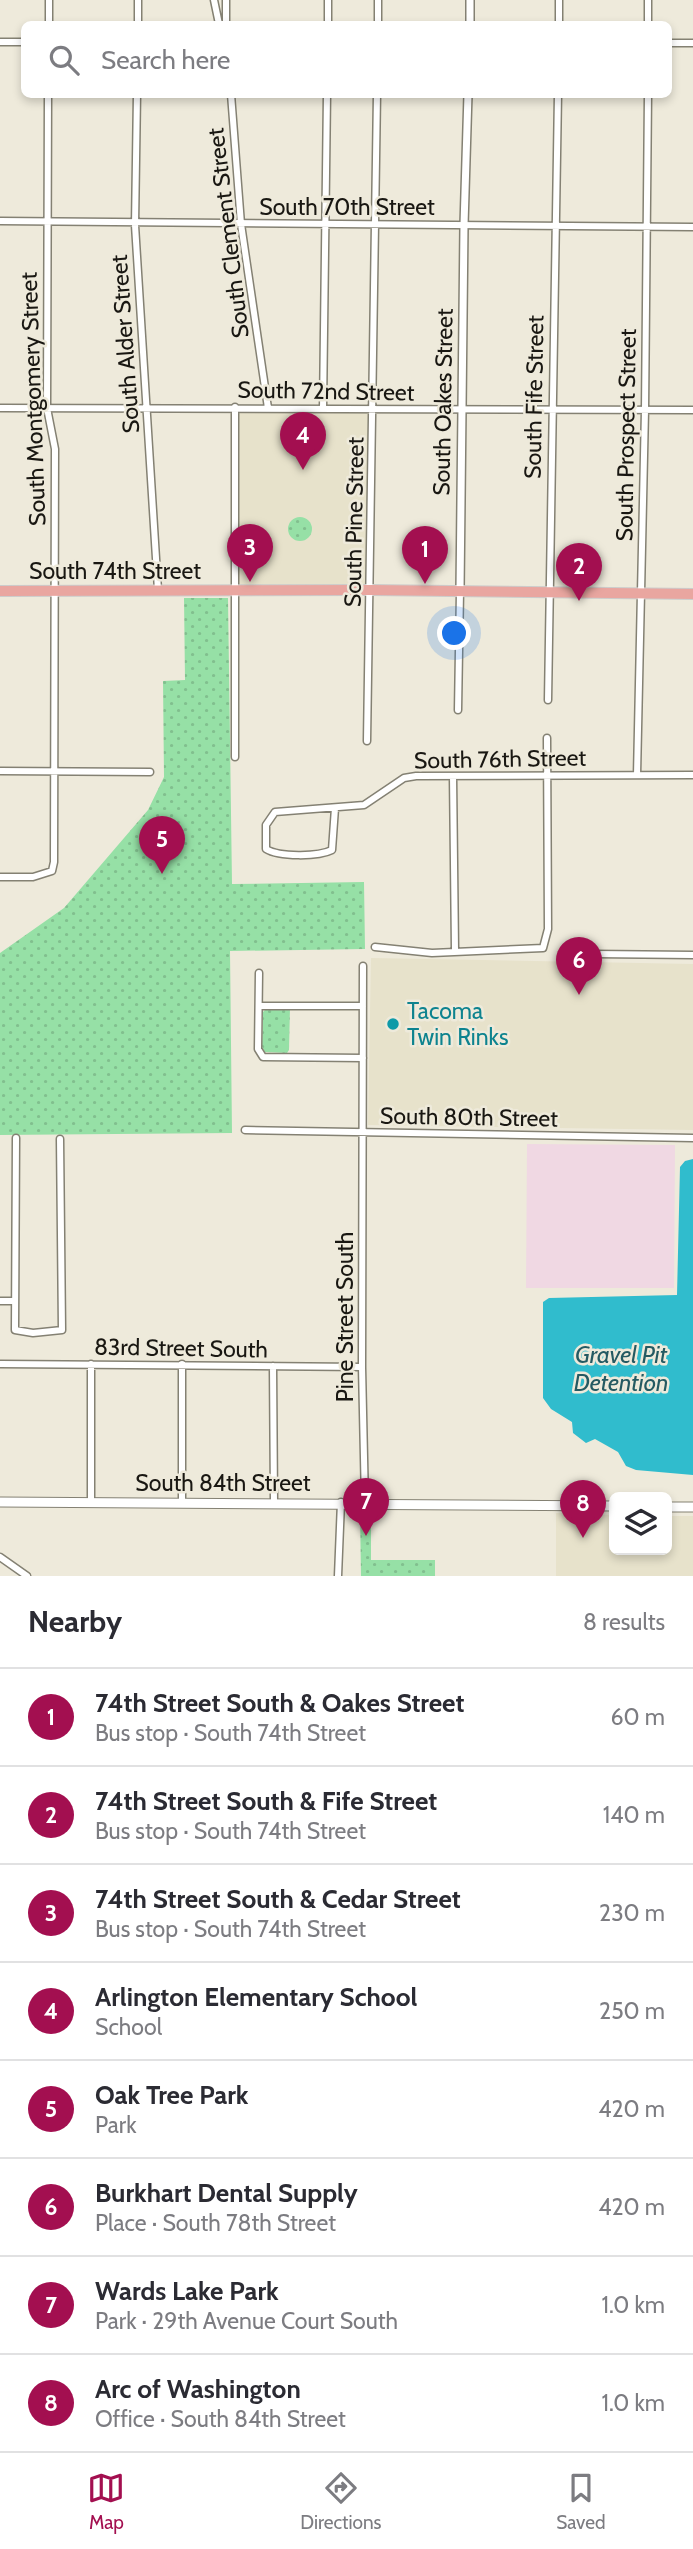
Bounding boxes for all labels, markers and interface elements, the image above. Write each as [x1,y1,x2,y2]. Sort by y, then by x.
search box [21,21,672,98]
icon: search [45,41,83,79]
text: Search here [101,44,230,76]
street label: South Clement Street [201,126,255,340]
street label: South 70th Street [259,193,435,221]
street label: South Alder Street [105,254,145,434]
street label: South Montgomery Street [15,271,51,527]
street label: South Oakes Street [427,308,459,496]
street label: South Fife Street [519,315,549,479]
street label: South Prospect Street [610,328,642,542]
street label: South 72nd Street [237,375,415,407]
pin: 4 [280,412,326,470]
street label: South Pine Street [339,436,369,607]
pin: 3 [227,524,273,582]
pin: 1 [402,526,448,584]
pin: 2 [556,543,602,601]
street label: South 74th Street [29,557,201,585]
your location [437,616,471,650]
street label: South 76th Street [414,743,587,774]
pin: 5 [139,816,185,874]
pin: 6 [556,937,602,995]
place label: Tacoma Twin Rinks [407,997,508,1051]
marker: Tacoma Twin Rinks [385,1016,401,1032]
street label: South 80th Street [380,1101,558,1133]
street label: Pine Street South [331,1232,359,1402]
street label: 83rd Street South [94,1332,268,1364]
water label: Gravel Pit Detention [574,1340,668,1397]
street label: South 84th Street [135,1469,311,1497]
pin: 7 [343,1478,389,1536]
pin: 8 [560,1480,606,1538]
map controls [609,1492,672,1555]
button: layers [609,1492,672,1555]
text: Nearby [28,1603,122,1640]
text: 8 results [583,1608,665,1636]
text: 74th Street South & Oakes Street [95,1687,464,1719]
text: 1 [47,1703,55,1731]
text: 60 m [611,1703,665,1731]
text: Bus stop · South 74th Street [95,1719,366,1747]
text: 74th Street South & Fife Street [95,1785,437,1817]
text: 2 [45,1801,57,1829]
text: 140 m [603,1801,665,1829]
text: Bus stop · South 74th Street [95,1817,366,1845]
text: 74th Street South & Cedar Street [95,1883,461,1915]
text: 3 [45,1899,57,1927]
text: 230 m [599,1899,665,1927]
text: Bus stop · South 74th Street [95,1915,366,1943]
text: Arlington Elementary School [95,1981,417,2013]
text: 4 [44,1997,58,2025]
text: 250 m [599,1997,665,2025]
text: School [95,2013,162,2041]
text: Oak Tree Park [95,2079,248,2111]
text: 5 [45,2095,57,2123]
text: 420 m [598,2095,665,2123]
text: Park [95,2111,136,2139]
text: Burkhart Dental Supply [95,2177,358,2209]
text: 6 [45,2193,57,2221]
text: 420 m [598,2193,665,2221]
text: Place · South 78th Street [95,2209,336,2237]
text: Wards Lake Park [95,2275,279,2307]
text: 7 [45,2291,57,2319]
text: 1.0 km [601,2291,665,2319]
text: Park · 29th Avenue Court South [95,2307,398,2335]
text: Arc of Washington [95,2373,301,2405]
text: 8 [44,2389,58,2417]
text: 1.0 km [601,2389,665,2417]
text: Office · South 84th Street [95,2405,346,2433]
tab: Map [87,2469,125,2534]
tab: Directions [300,2469,381,2534]
tab: Saved [556,2469,606,2534]

